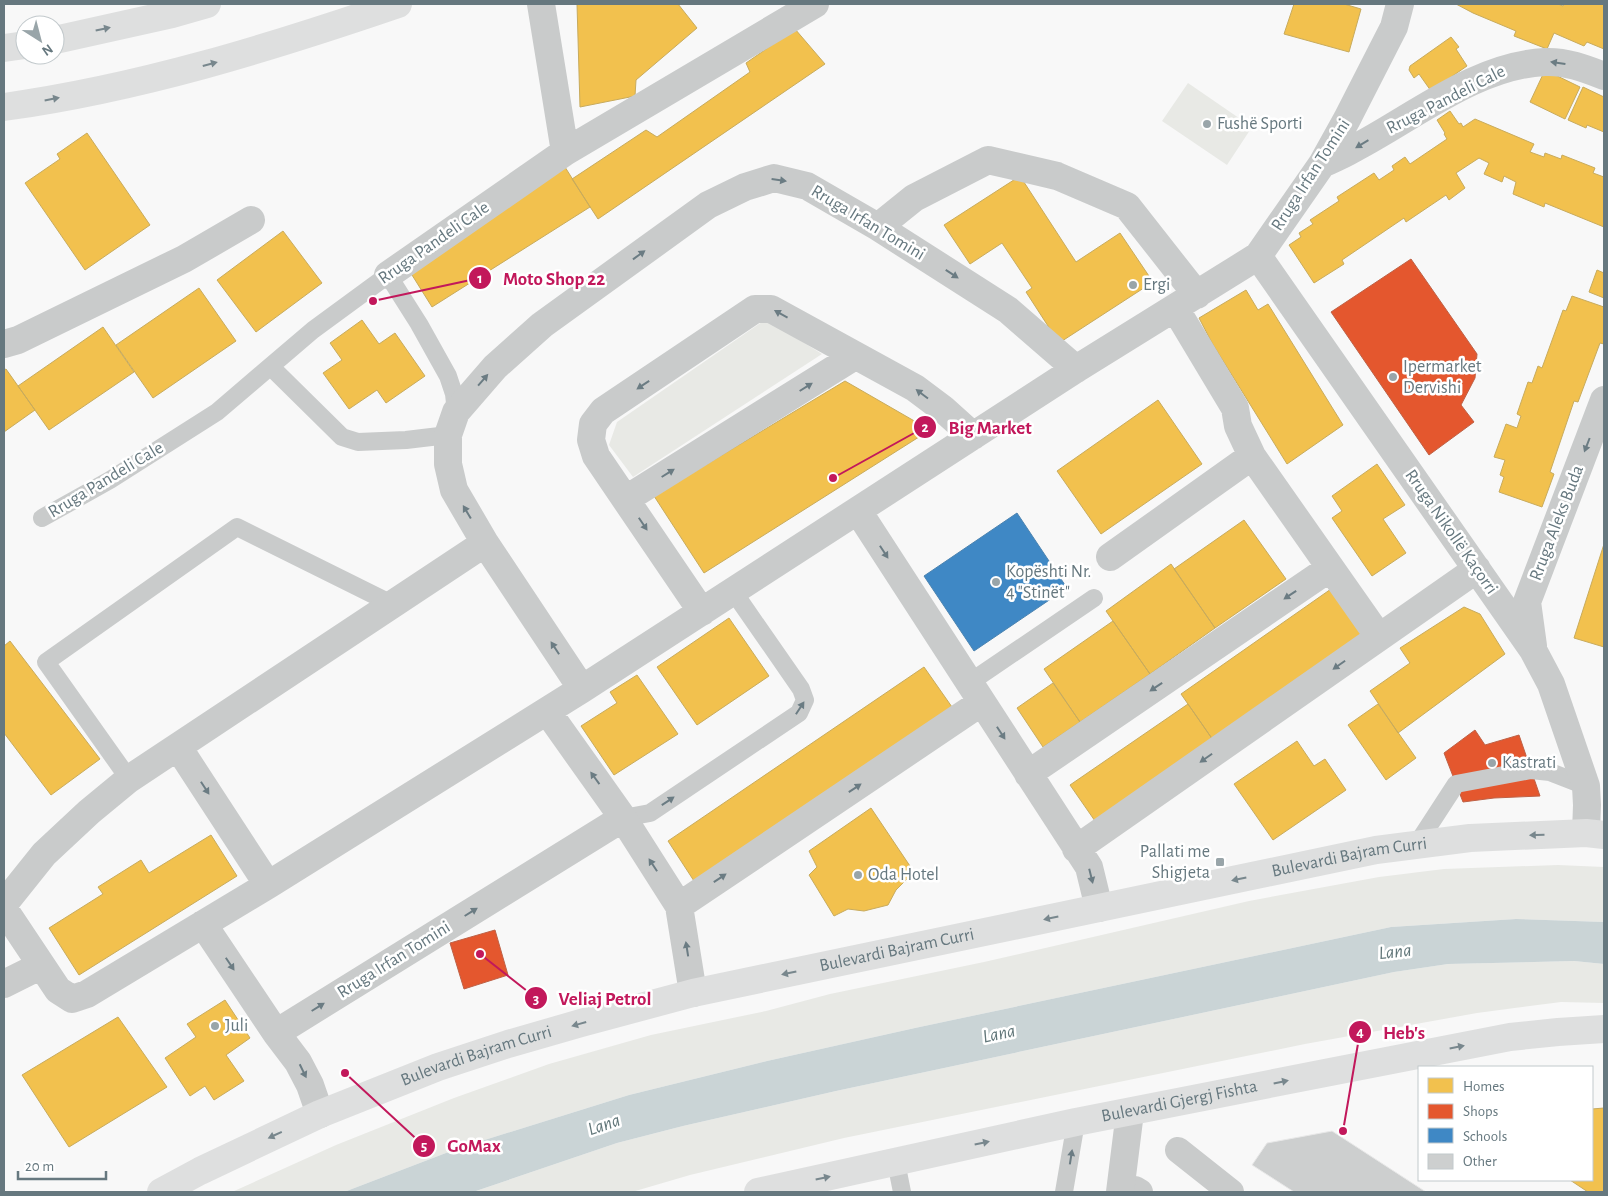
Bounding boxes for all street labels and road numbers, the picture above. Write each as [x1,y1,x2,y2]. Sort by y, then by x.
street label: Rruga Pandeli Cale [1384,62,1508,138]
street label: Rruga Irfan Tomini [1268,116,1354,234]
street label: Rruga Irfan Tomini [808,182,928,264]
street label: Rruga Pandeli Cale [375,198,493,288]
street label: Rruga Pandeli Cale [45,439,167,521]
street label: Rruga Aleks Buda [1527,463,1587,583]
street label: Rruga Nikollë Kaçorri [1401,466,1501,598]
street label: Bulevardi Bajram Curri [1270,835,1428,881]
street label: Rruga Irfan Tomini [334,918,454,1002]
street label: Bulevardi Bajram Curri [818,925,976,975]
street label: Bulevardi Bajram Curri [398,1023,554,1090]
street label: Bulevardi Gjergj Fishta [1100,1078,1259,1126]

